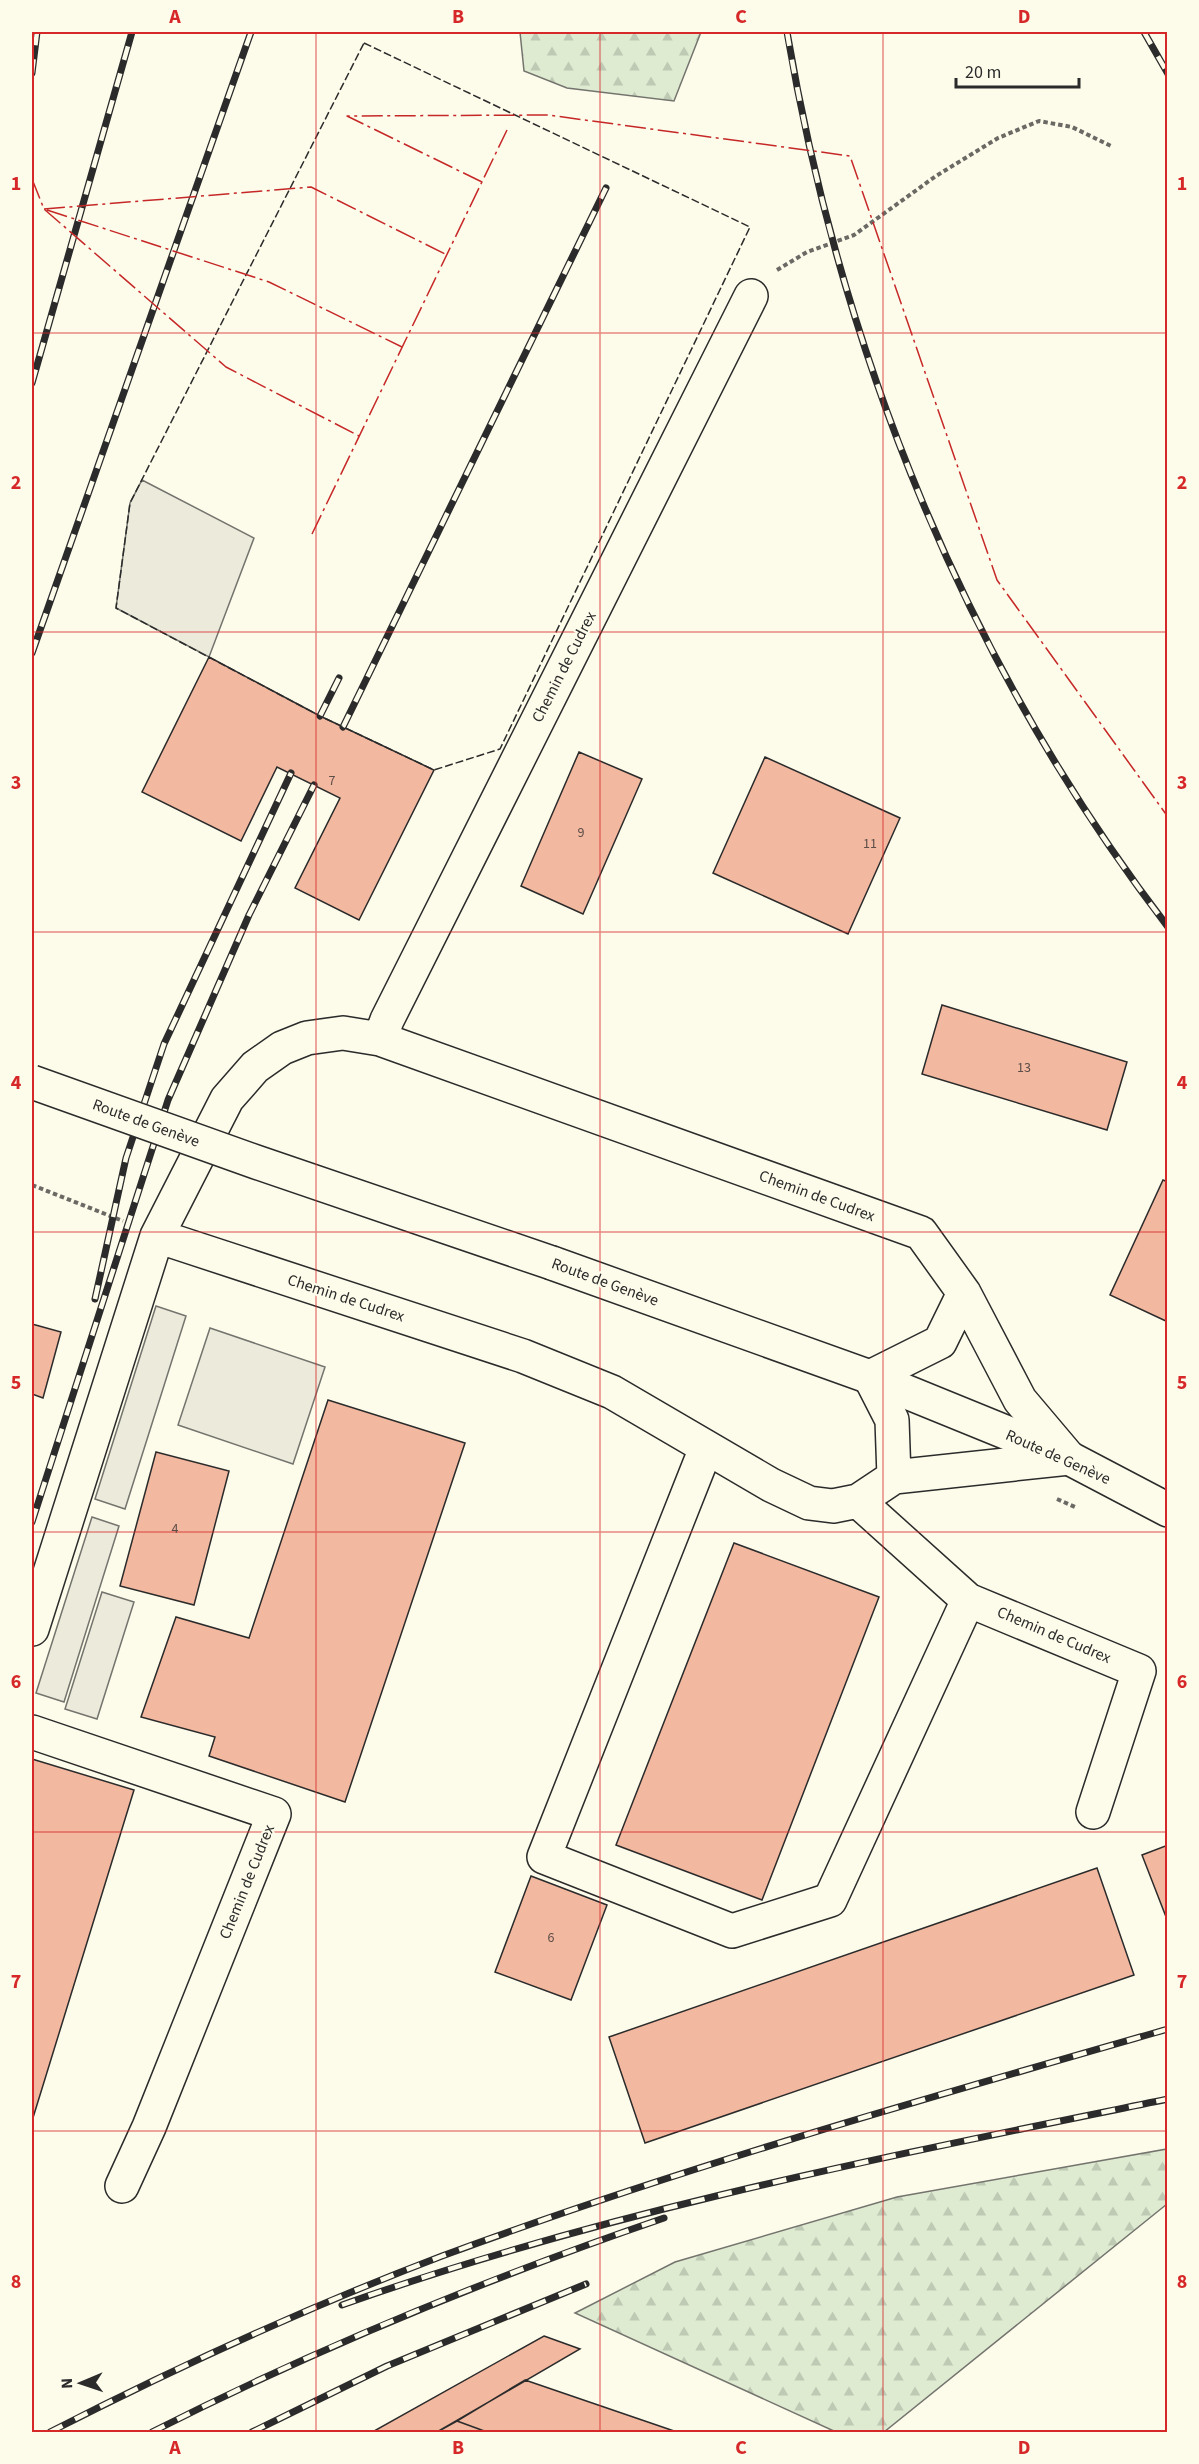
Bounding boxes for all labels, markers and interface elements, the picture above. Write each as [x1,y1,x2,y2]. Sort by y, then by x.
text: A [168,3,181,31]
text: B [452,3,464,31]
text: C [735,3,747,31]
text: D [1018,3,1030,31]
scale bar [956,51,1079,89]
text: 20 m [965,60,1001,85]
text: 1 [11,170,21,198]
text: 1 [1177,170,1187,198]
text: 2 [11,469,21,497]
text: 2 [1177,469,1187,497]
street label: Chemin de Cudrex [527,608,601,726]
text: 3 [11,769,21,797]
text: 3 [1177,769,1187,797]
house number: 7 [329,771,336,791]
house number: 9 [578,823,585,843]
house number: 11 [863,834,877,854]
house number: 13 [1017,1058,1031,1078]
text: 4 [11,1069,22,1097]
text: 4 [1177,1069,1188,1097]
street label: Route de Genève [89,1093,203,1153]
street label: Chemin de Cudrex [756,1165,878,1227]
street label: Route de Genève [548,1252,662,1312]
street label: Chemin de Cudrex [285,1269,407,1327]
text: 5 [11,1369,21,1397]
text: 5 [1177,1369,1187,1397]
street label: Route de Genève [1002,1424,1114,1490]
house number: 4 [172,1519,179,1539]
street label: Chemin de Cudrex [994,1601,1114,1669]
text: 6 [11,1668,21,1696]
text: 6 [1177,1668,1187,1696]
street label: Chemin de Cudrex [214,1821,280,1943]
house number: 6 [548,1928,555,1948]
text: 7 [11,1968,21,1996]
text: 7 [1177,1968,1187,1996]
text: 8 [11,2268,21,2296]
text: 8 [1177,2268,1187,2296]
north arrow [51,2353,111,2413]
text: N [56,2378,78,2389]
text: A [168,2434,181,2462]
text: B [452,2434,464,2462]
text: C [735,2434,747,2462]
text: D [1018,2434,1030,2462]

